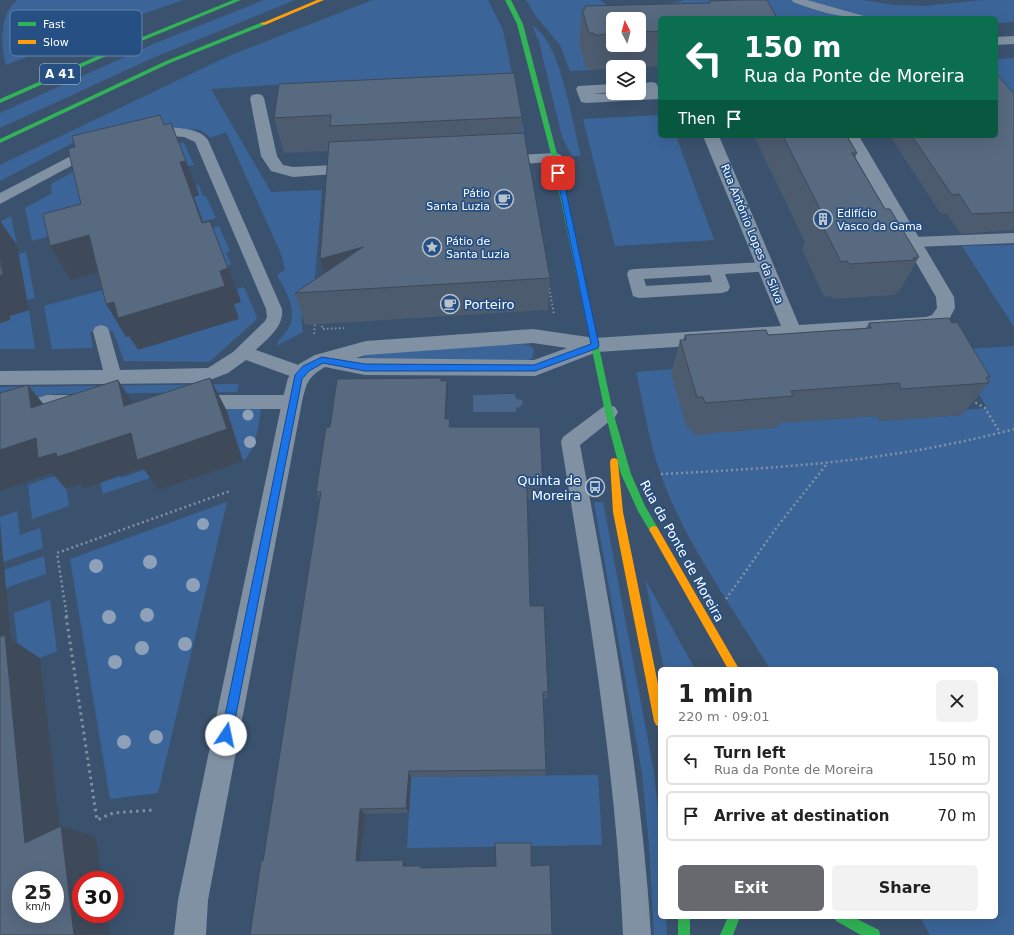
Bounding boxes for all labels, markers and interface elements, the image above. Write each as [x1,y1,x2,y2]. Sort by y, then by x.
legend [10,10,142,56]
north arrow [606,12,646,52]
map controls [606,12,646,100]
text: Fast [43,18,66,31]
text: 150 m [744,31,841,64]
icon: left [678,32,730,84]
text: Slow [43,36,69,49]
button: layers [606,60,646,100]
road number: A 41 [40,64,80,84]
text: Rua da Ponte de Moreira [744,65,965,86]
icon: arrive [723,108,745,130]
text: Then [678,110,715,128]
pin [541,156,575,190]
icon: arrive [547,162,569,184]
street label: Rua António Lopes da Silva [718,162,786,306]
place label: Pátio Santa Luzia [426,187,490,213]
cafe icon: Pátio Santa Luzia [493,188,515,210]
place label: Edifício Vasco da Gama [837,207,922,233]
building icon: Edifício Vasco da Gama [812,208,834,230]
place label: Pátio de Santa Luzia [446,235,510,261]
place icon: Pátio de Santa Luzia [421,236,443,258]
cafe icon: Porteiro [439,293,461,315]
place label: Porteiro [464,297,514,312]
place label: Quinta de Moreira [517,473,581,503]
bus stop icon: Quinta de Moreira [584,476,606,498]
street label: Rua da Ponte de Moreira [637,478,727,624]
text: 1 min [678,680,753,708]
button: close [936,680,978,722]
text: 220 m · 09:01 [678,709,769,724]
position arrow [205,714,247,756]
text: Turn left [714,744,786,762]
icon: left [680,749,702,771]
text: 150 m [928,751,976,769]
text: Rua da Ponte de Moreira [714,762,873,777]
icon: arrive [680,805,702,827]
text: Arrive at destination [714,807,889,825]
text: 70 m [938,807,976,825]
button: Exit [678,865,824,911]
button: Share [832,865,978,911]
speed limit sign: 30 [72,871,124,923]
text: 25 [24,880,52,904]
text: km/h [25,901,51,912]

